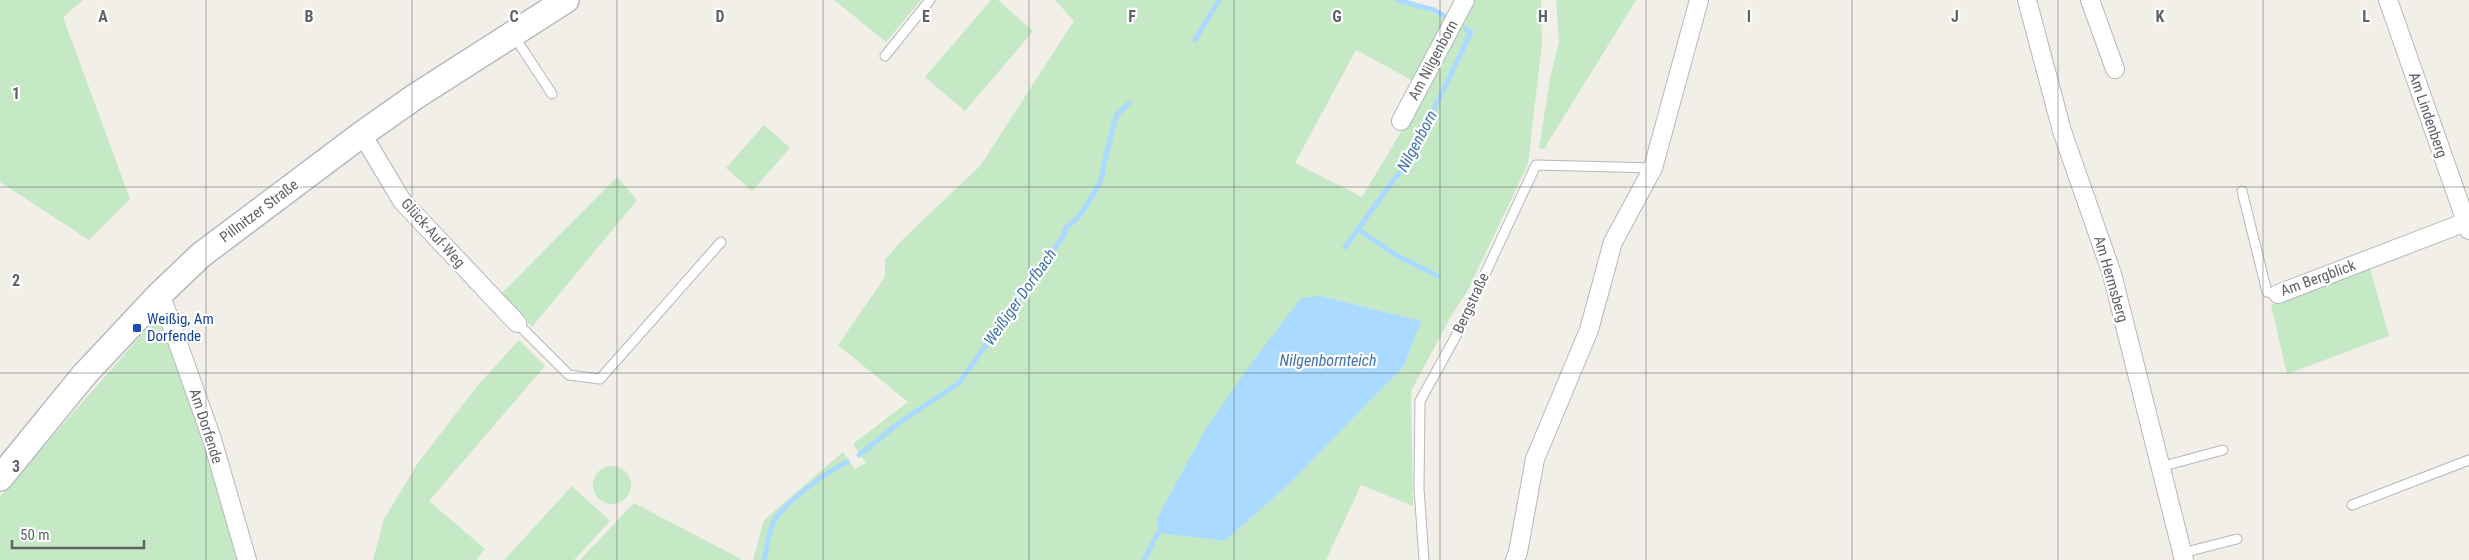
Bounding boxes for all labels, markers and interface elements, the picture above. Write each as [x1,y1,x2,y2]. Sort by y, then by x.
text: A [98,7,108,26]
text: B [305,7,314,26]
text: C [509,7,519,26]
text: D [715,7,725,26]
text: E [922,7,930,26]
text: F [1128,7,1136,26]
text: G [1332,7,1342,26]
text: H [1538,7,1548,26]
text: I [1747,7,1751,26]
text: J [1951,7,1959,26]
text: K [2156,7,2165,26]
text: L [2362,7,2370,26]
street label: Am Nilgenborn [1404,17,1462,103]
street label: Am Lindenberg [2405,70,2451,160]
text: 1 [12,84,20,103]
water label: Nilgenborn [1393,107,1441,175]
street label: Pillnitzer Straße [216,176,302,246]
street label: Glück-Auf-Weg [397,195,469,271]
street label: Am Hermsberg [2090,234,2132,324]
water label: Weißiger Dorfbach [980,245,1060,349]
street label: Am Bergblick [2278,256,2358,300]
street label: Bergstraße [1449,270,1493,336]
text: 2 [12,271,20,290]
place label: Weißig, Am Dorfende [147,310,214,345]
marker: Weißig, Am Dorfende [131,322,143,334]
water label: Nilgenbornteich [1280,351,1376,370]
street label: Am Dorfende [185,386,227,466]
text: 3 [12,457,20,476]
scale bar [12,518,145,550]
text: 50 m [20,526,50,544]

